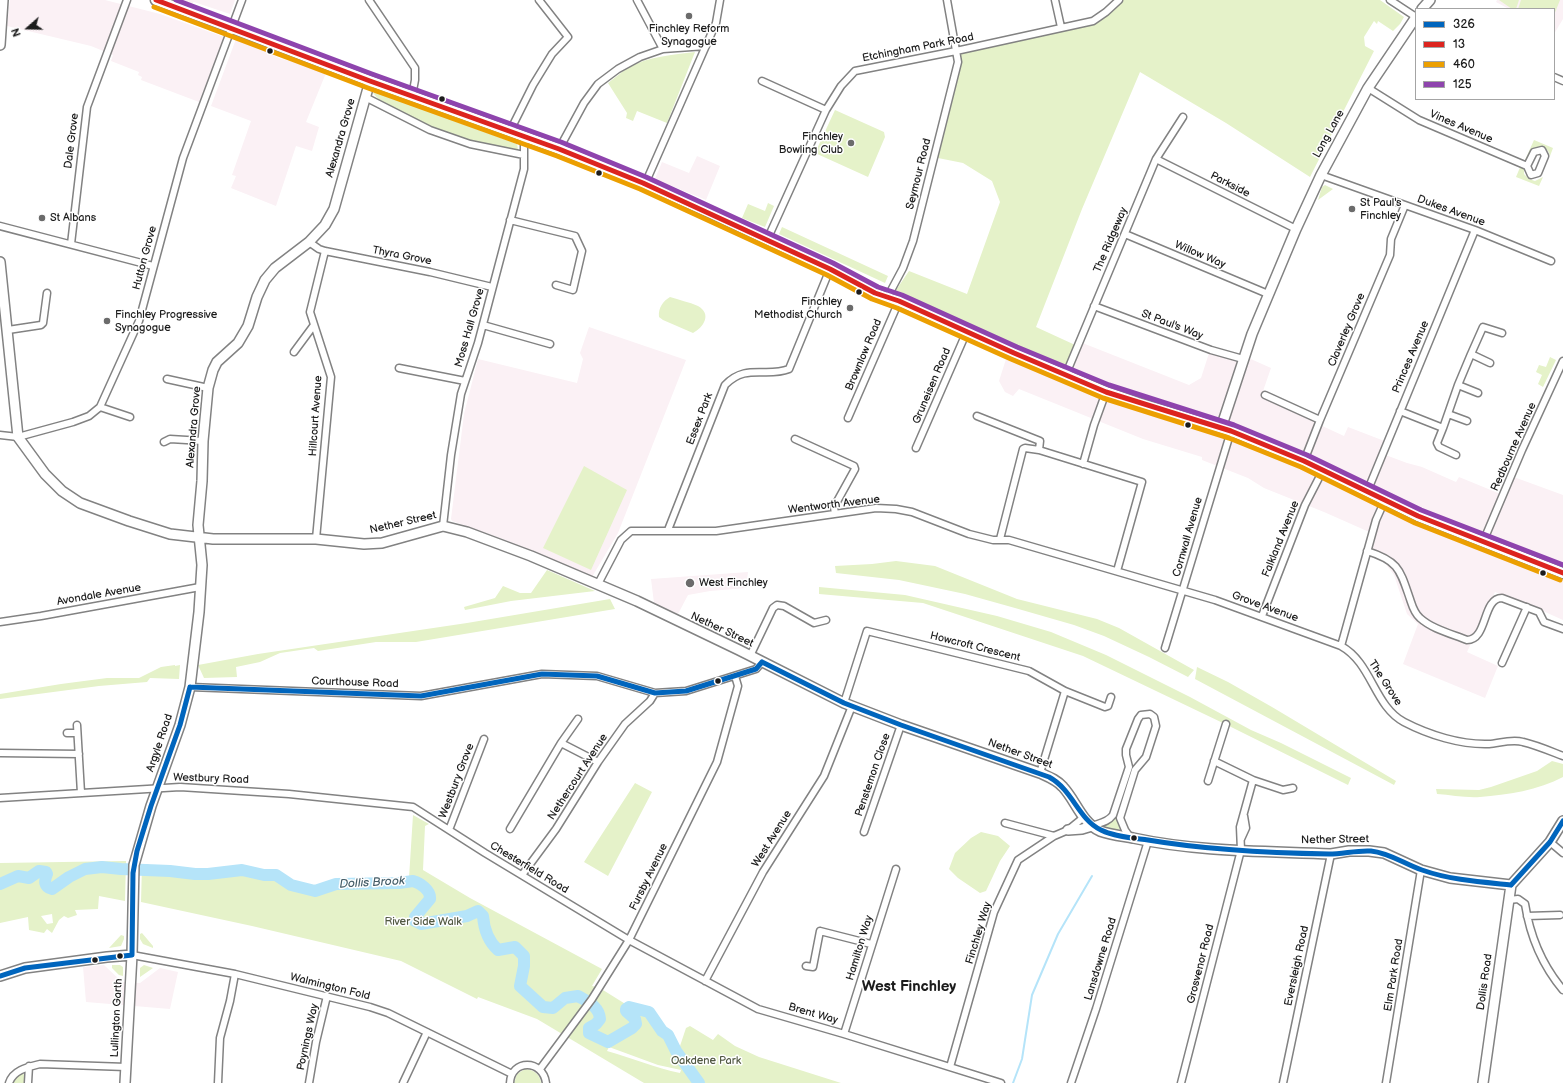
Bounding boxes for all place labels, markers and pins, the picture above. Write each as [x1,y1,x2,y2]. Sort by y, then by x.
marker: Finchley Reform Synagogue [684,11,694,21]
place label: Finchley Reform Synagogue [649,22,729,48]
unlabelled marker [265,46,275,56]
unlabelled marker [437,94,447,104]
place label: Finchley Bowling Club [779,130,843,156]
marker: Finchley Bowling Club [846,138,856,148]
unlabelled marker [594,168,604,178]
place label: St Paul's Finchley [1360,196,1401,222]
marker: St Paul's Finchley [1347,204,1357,214]
place label: St Albans [50,211,96,225]
marker: St Albans [37,213,47,223]
unlabelled marker [854,287,864,297]
place label: Finchley Methodist Church [754,295,842,321]
marker: Finchley Methodist Church [845,303,855,313]
place label: Finchley Progressive Synagogue [115,308,217,334]
marker: Finchley Progressive Synagogue [102,316,112,326]
unlabelled marker [1183,420,1193,430]
unlabelled marker [1538,568,1548,578]
place label: West Finchley [699,576,768,590]
marker: West Finchley [684,577,696,589]
unlabelled marker [713,676,723,686]
unlabelled marker [1129,833,1139,843]
unlabelled marker [115,951,125,961]
unlabelled marker [90,955,100,965]

